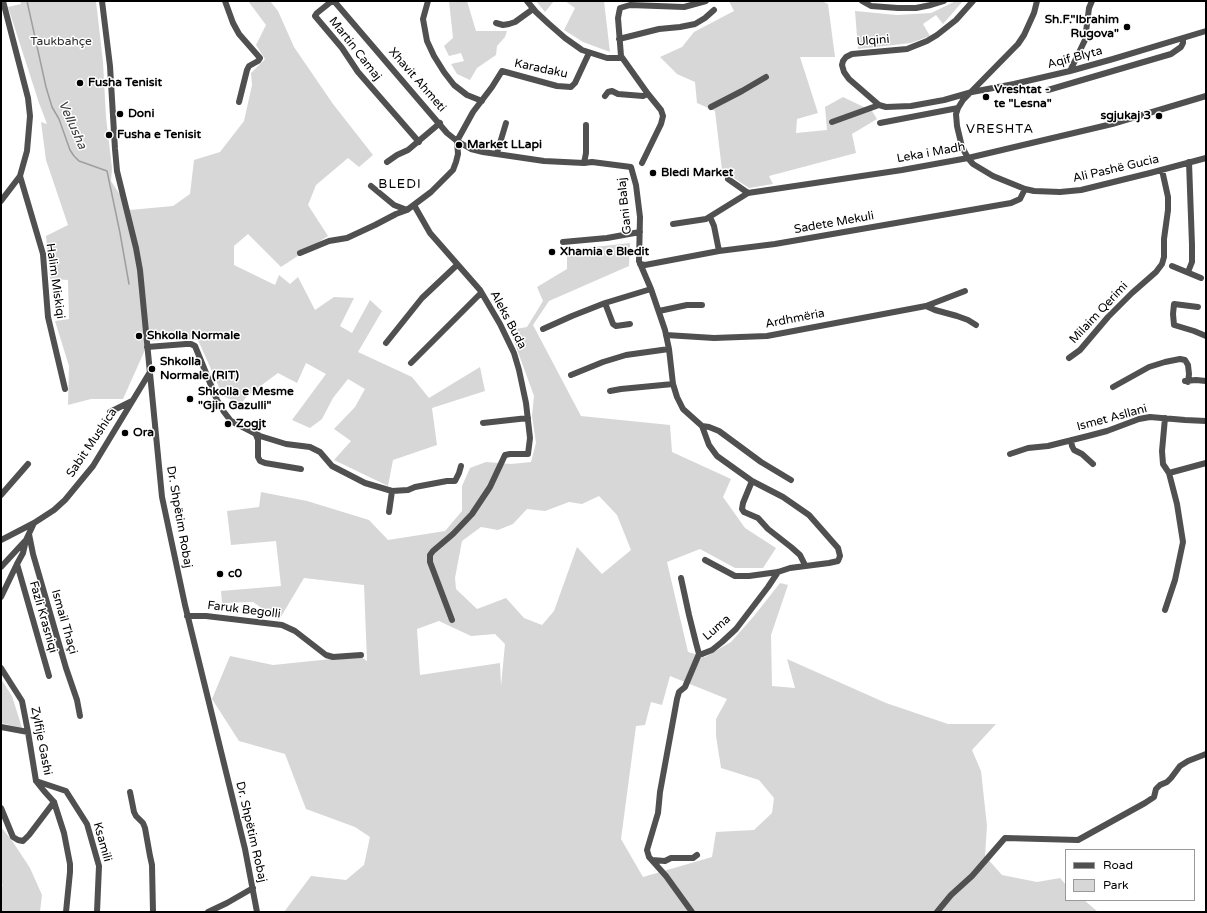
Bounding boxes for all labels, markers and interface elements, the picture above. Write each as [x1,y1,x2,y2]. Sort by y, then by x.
place label: Sh.F."Ibrahim Rugova" [1045,13,1119,41]
street label: Martin Camaj [326,14,384,84]
marker: Sh.F."Ibrahim Rugova" [1122,22,1132,32]
street label: Ulqini [856,32,890,50]
park label: Taukbahçe [30,35,92,49]
street label: Aqif Blyta [1046,44,1104,72]
street label: Xhavit Ahmeti [385,45,449,115]
street label: Karadaku [513,56,569,82]
place label: Fusha Tenisit [88,76,162,90]
marker: Fusha Tenisit [75,78,85,88]
place label: Vreshtat - te "Lesna" [994,83,1052,111]
marker: Vreshtat - te "Lesna" [981,92,991,102]
water label: Vellusha [54,98,90,152]
place label: Doni [128,107,154,121]
marker: Doni [115,109,125,119]
place label: sgjukaj 3 [1100,109,1151,123]
marker: sgjukaj 3 [1154,111,1164,121]
district label: VRESHTA [966,122,1034,138]
place label: Fusha e Tenisit [117,128,201,142]
marker: Fusha e Tenisit [104,130,114,140]
place label: Market LLapi [467,138,542,152]
marker: Market LLapi [454,140,464,150]
street label: Leka i Madh [896,140,966,166]
street label: Ali Pashë Gucia [1072,152,1160,186]
place label: Bledi Market [661,166,733,180]
marker: Bledi Market [648,168,658,178]
district label: BLEDI [378,177,422,193]
street label: Gani Balaj [615,177,635,235]
street label: Sadete Mekuli [793,209,875,237]
street label: Halim Miskiqi [43,242,67,320]
place label: Xhamia e Bledit [560,245,649,259]
marker: Xhamia e Bledit [547,247,557,257]
street label: Milaim Qerimi [1067,279,1131,347]
street label: Aleks Buda [487,288,529,352]
street label: Ardhmëria [764,306,826,332]
place label: Shkolla Normale [147,329,240,343]
marker: Shkolla Normale [134,331,144,341]
place label: Shkolla Normale (RIT) [160,355,239,383]
marker: Shkolla Normale (RIT) [147,364,157,374]
place label: Shkolla e Mesme "Gjin Gazulli" [198,385,294,413]
marker: Shkolla e Mesme "Gjin Gazulli" [185,394,195,404]
street label: Ismet Asllani [1075,402,1149,434]
street label: Sabit Mushica [64,406,120,480]
place label: Zogjt [236,417,266,431]
marker: Zogjt [223,419,233,429]
place label: Ora [133,426,154,440]
marker: Ora [120,428,130,438]
street label: Dr. Shpëtim Robaj [163,465,195,569]
place label: c0 [228,567,242,581]
marker: c0 [215,569,225,579]
street label: Fazli Krasniqi [26,579,60,655]
street label: Ismail Thaçi [48,588,80,656]
street label: Faruk Begolli [207,598,281,622]
street label: Luma [700,612,734,644]
street label: Zylfije Gashi [27,705,55,777]
street label: Dr. Shpëtim Robaj [232,780,270,884]
street label: Ksamili [89,821,115,863]
legend [1065,849,1195,901]
text: Road [1103,858,1133,872]
text: Park [1103,878,1129,892]

